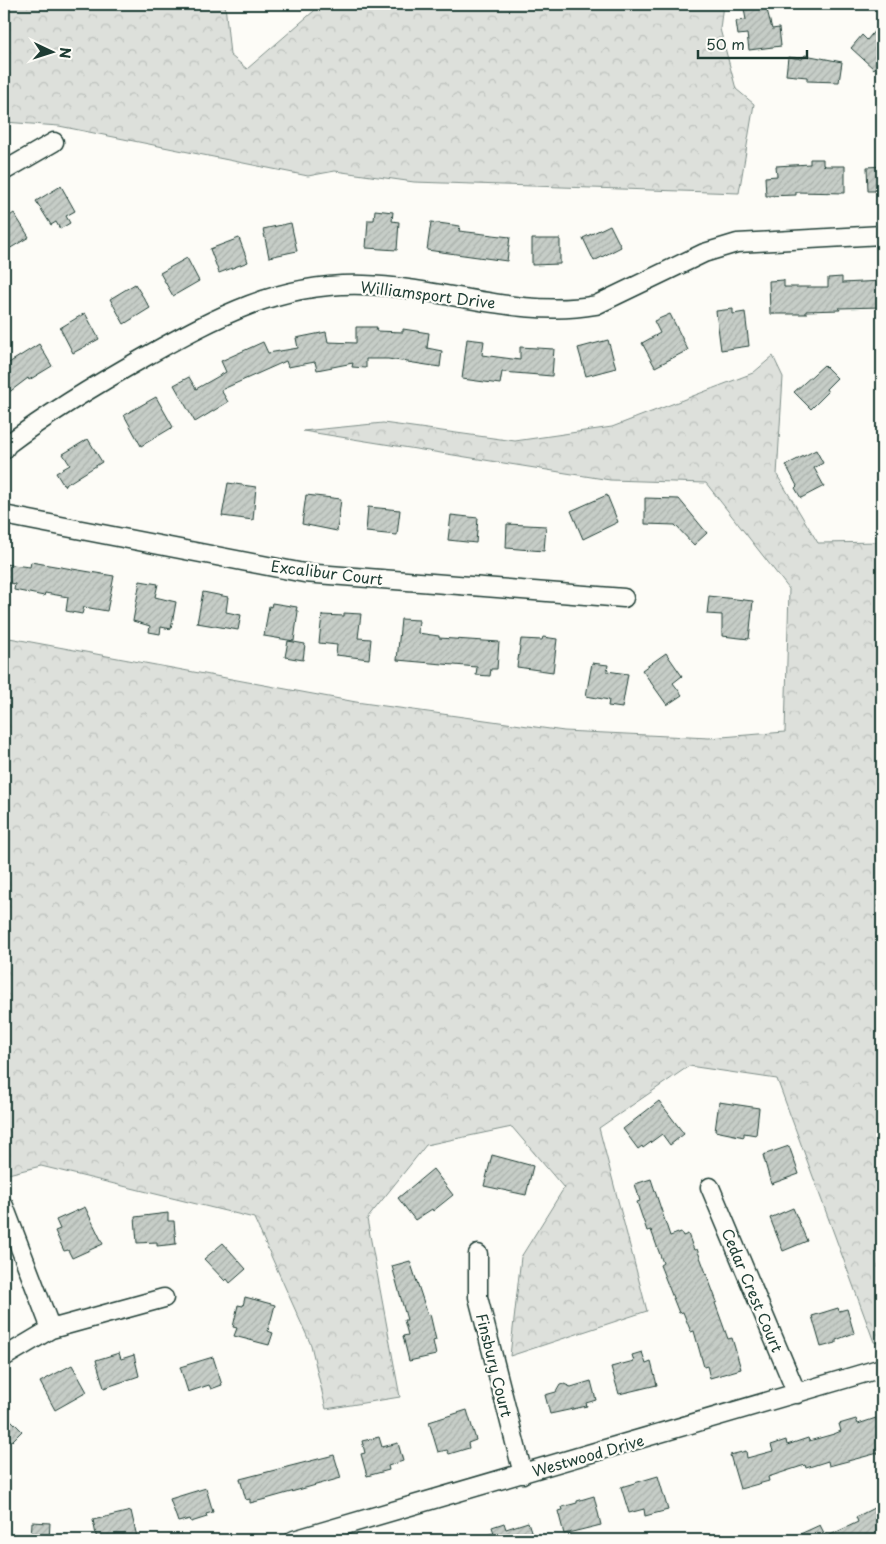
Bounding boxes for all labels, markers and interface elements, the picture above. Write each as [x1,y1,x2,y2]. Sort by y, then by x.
north arrow [28,28,78,78]
scale bar [698,28,807,60]
text: 50 m [706,32,745,55]
text: N [55,47,76,59]
street label: Williamsport Drive [359,274,497,314]
street label: Excalibur Court [270,554,384,590]
street label: Cedar Crest Court [717,1225,789,1355]
street label: Finsbury Court [471,1311,519,1419]
street label: Westwood Drive [529,1428,647,1482]

